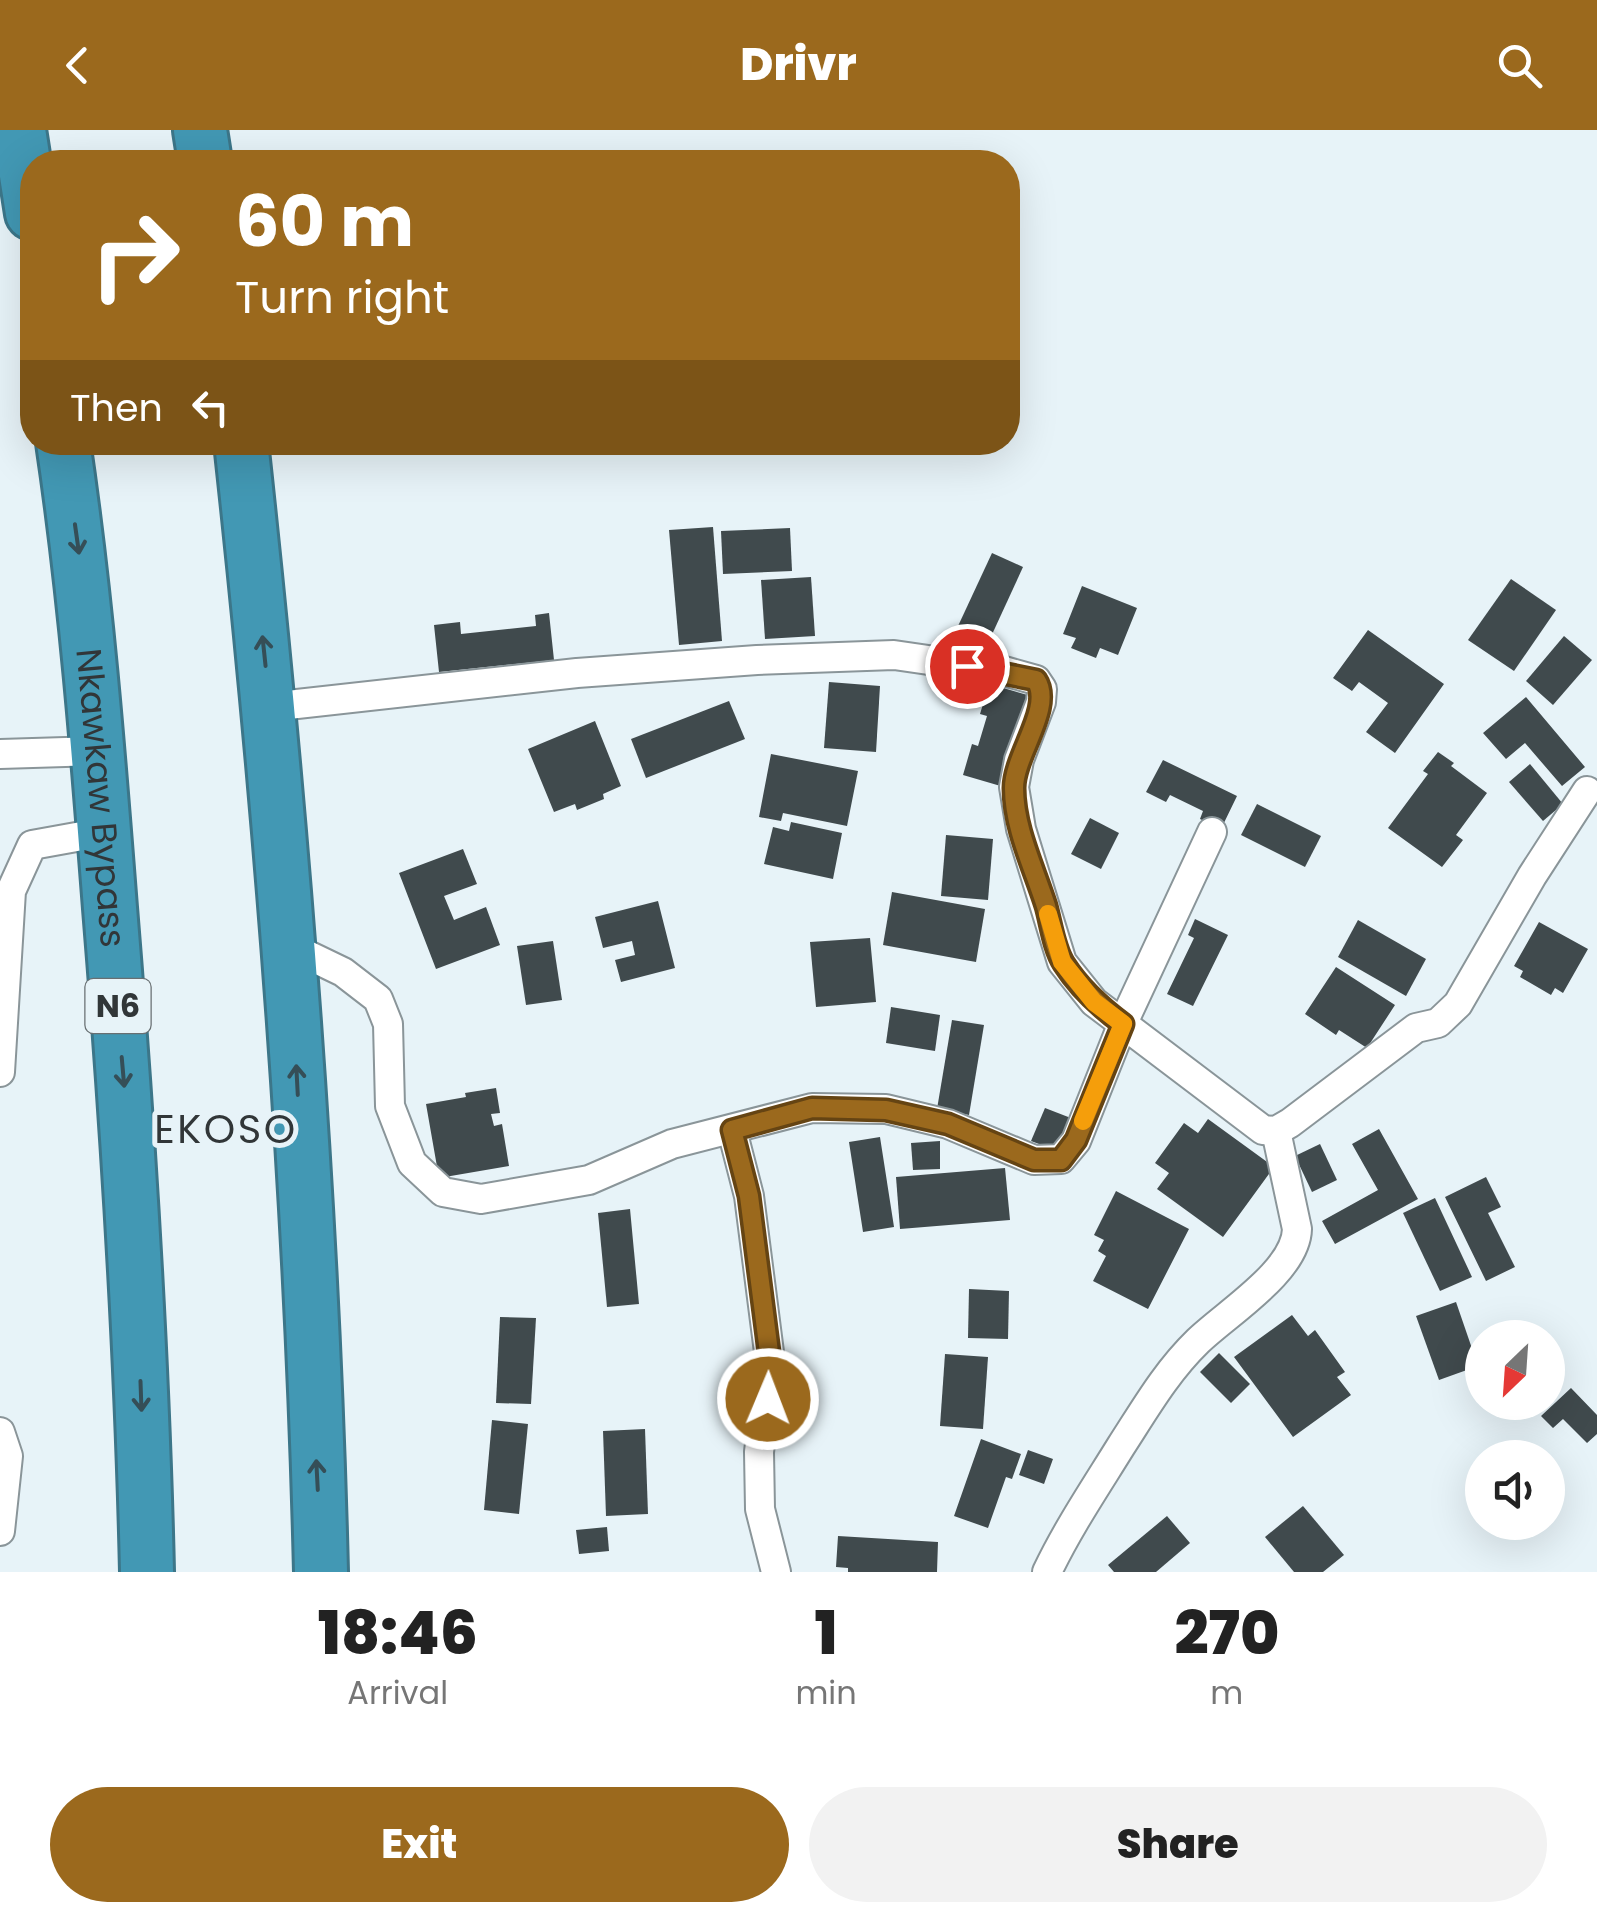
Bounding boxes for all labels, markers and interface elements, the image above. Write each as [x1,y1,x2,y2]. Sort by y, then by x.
text: Drivr [740,33,857,96]
icon: back [50,38,105,93]
icon: search [1492,38,1547,93]
text: 60 m [235,172,414,271]
icon: right [70,190,200,320]
text: Turn right [235,266,449,329]
icon: left [183,380,238,435]
text: Then [70,381,163,434]
one-way arrow [69,522,87,555]
pin [925,624,1010,709]
one-way arrow [254,636,273,668]
icon: arrive [940,639,995,694]
street label: Nkawkaw Bypass [64,646,138,949]
road number: N6 [86,979,150,1033]
one-way arrow [114,1055,133,1087]
one-way arrow [287,1065,306,1097]
district label: EKOSO [154,1101,298,1157]
north arrow [1465,1320,1565,1420]
map controls [1465,1320,1565,1540]
position arrow [716,1347,820,1451]
one-way arrow [132,1380,151,1412]
button: sound [1465,1440,1565,1540]
one-way arrow [308,1459,327,1491]
text: 18:46 [318,1591,478,1675]
text: 1 [814,1591,838,1675]
text: 270 [1174,1591,1279,1675]
text: Arrival [347,1670,448,1715]
text: min [795,1670,857,1715]
text: m [1210,1670,1243,1715]
button: Exit [50,1787,789,1902]
button: Share [809,1787,1547,1902]

